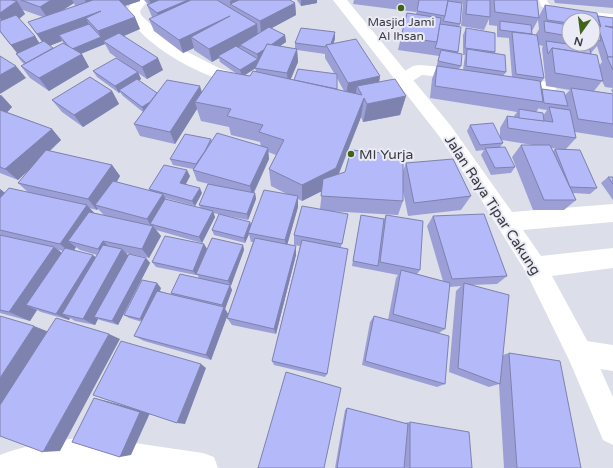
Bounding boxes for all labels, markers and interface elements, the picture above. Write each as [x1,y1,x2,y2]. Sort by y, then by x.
marker: Masjid Jami Al Ihsan [396,3,406,13]
north arrow [561,12,601,52]
place label: Masjid Jami Al Ihsan [367,15,435,43]
text: N [573,34,585,49]
street label: Jalan Raya Tipar Cakung [441,132,544,278]
place label: MI Yurja [359,146,413,163]
marker: MI Yurja [346,149,356,159]

